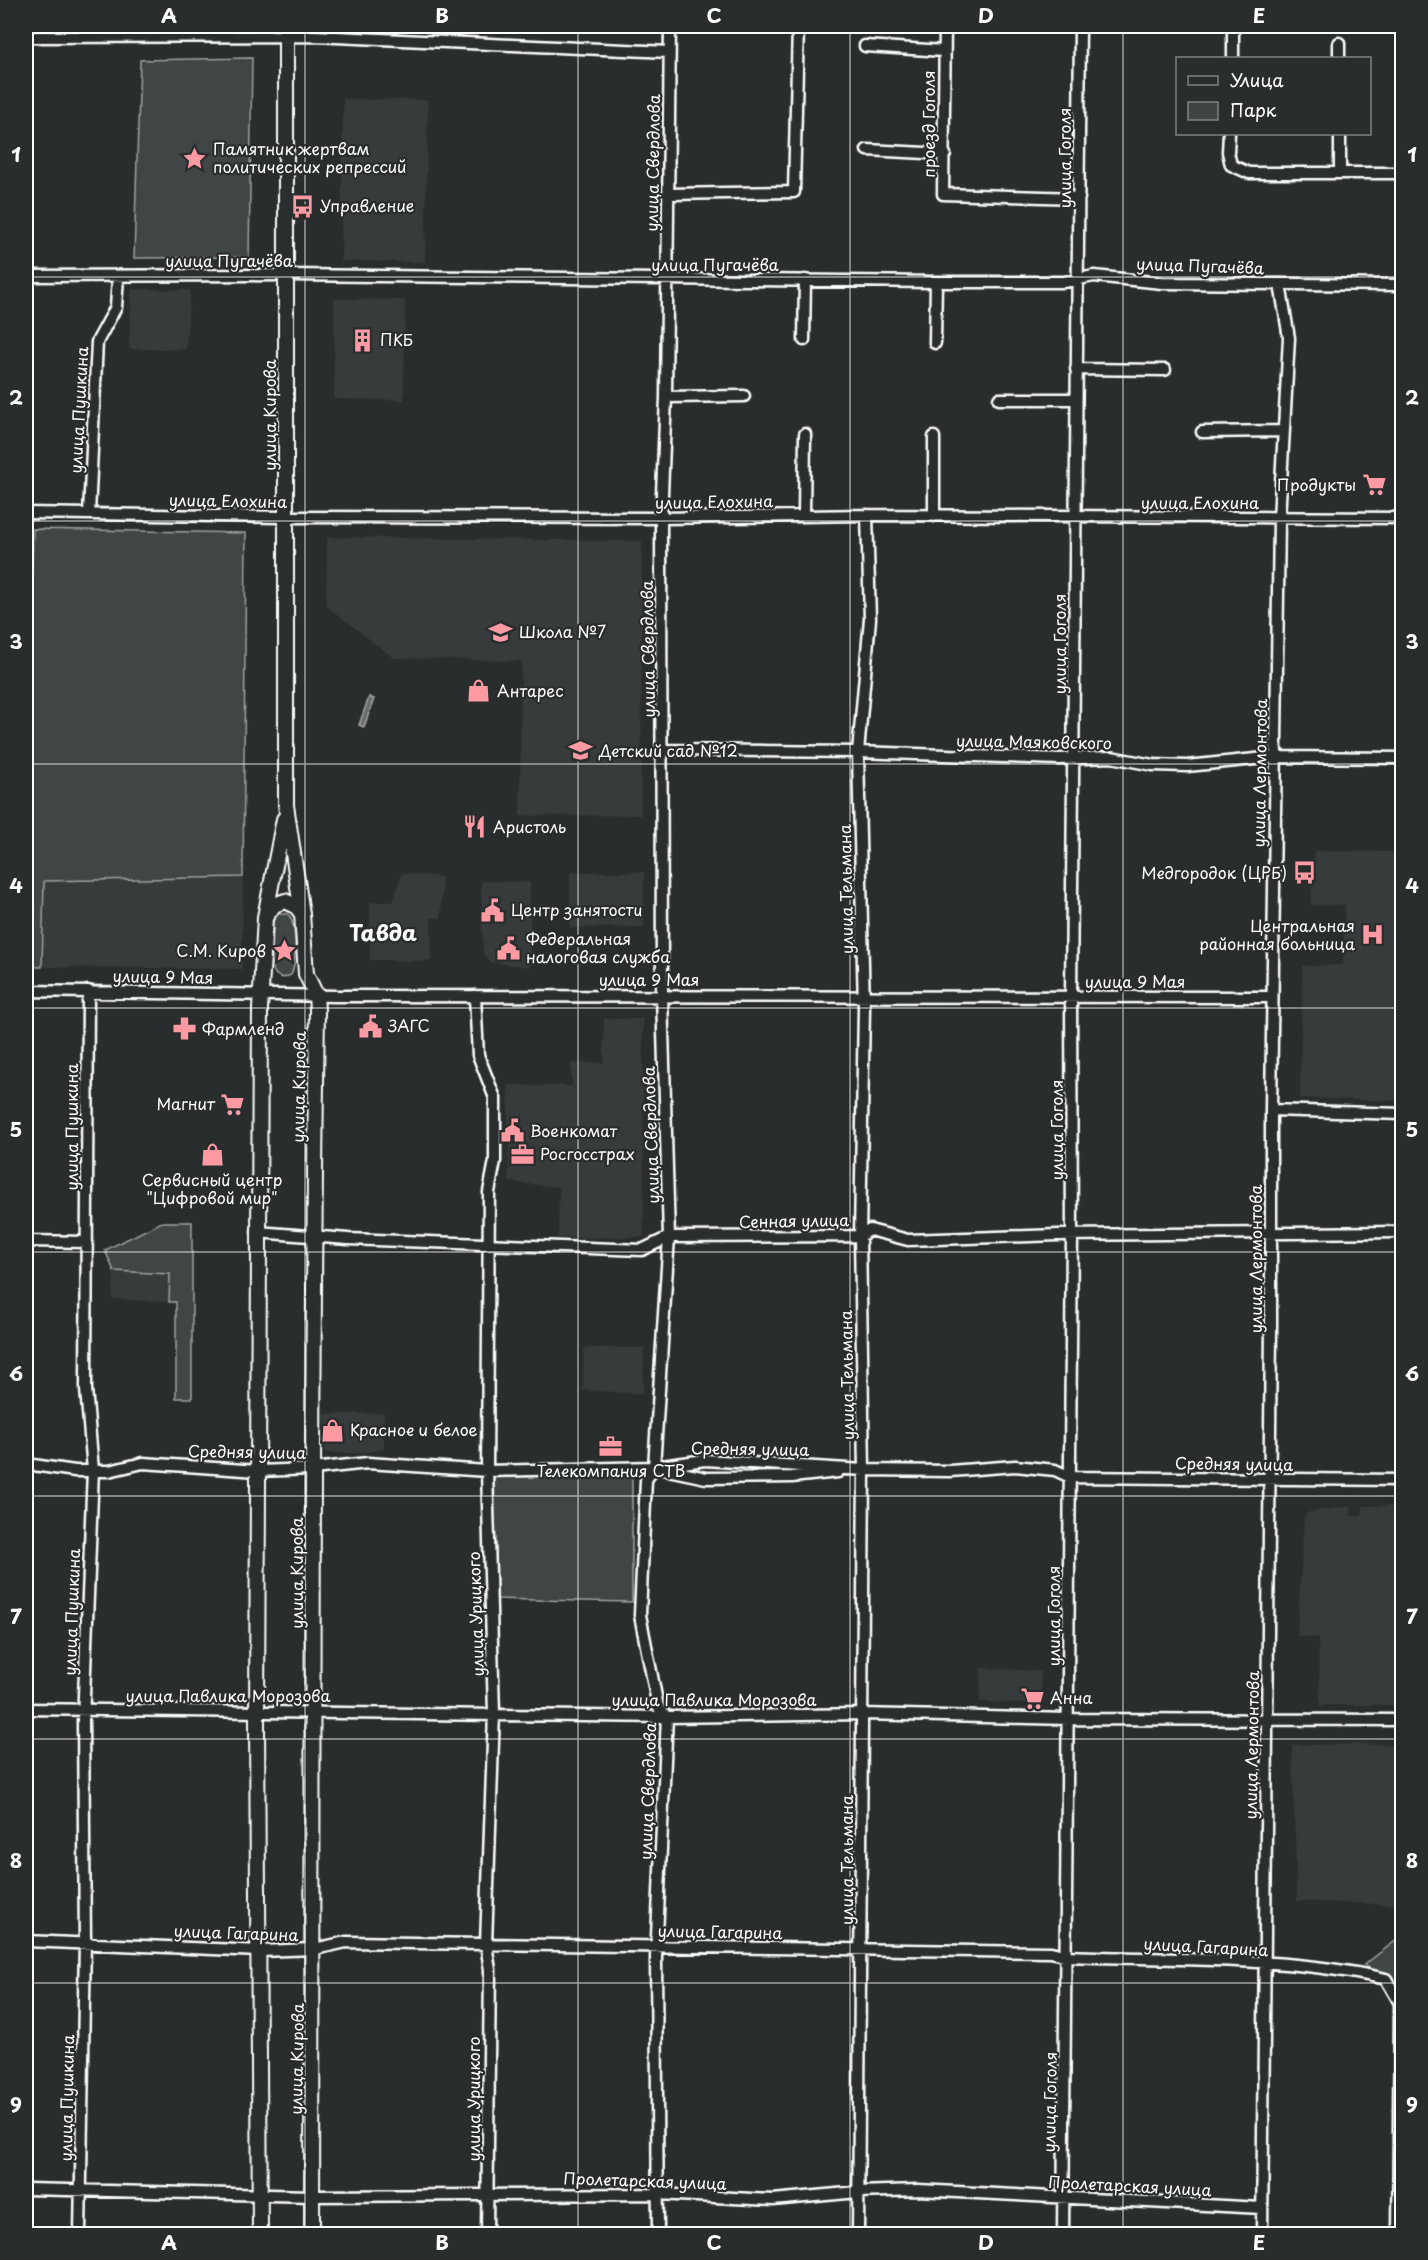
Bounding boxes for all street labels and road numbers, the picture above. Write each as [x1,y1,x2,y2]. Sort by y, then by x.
street label: проезд Гоголя [916,70,940,178]
street label: улица Свердлова [639,94,665,232]
street label: улица Гоголя [1052,108,1076,208]
street label: улица Пугачёва [165,248,293,272]
street label: улица Пугачёва [1136,251,1264,279]
street label: улица Пугачёва [651,252,779,276]
street label: улица Пушкина [63,346,93,474]
street label: улица Кирова [257,359,281,471]
street label: улица Елохина [169,487,287,513]
street label: улица Елохина [655,488,773,514]
street label: улица Елохина [1141,490,1259,514]
street label: улица Свердлова [634,580,660,718]
street label: улица Гоголя [1047,594,1071,694]
street label: улица Лермонтова [1246,698,1272,848]
street label: улица Маяковского [956,728,1112,754]
street label: улица Тельмана [832,824,858,954]
street label: улица 9 Мая [113,963,214,989]
street label: улица 9 Мая [599,967,699,991]
street label: улица 9 Мая [1085,969,1185,993]
street label: улица Кирова [285,1031,311,1143]
street label: улица Пушкина [59,1064,83,1190]
street label: улица Свердлова [636,1066,664,1204]
street label: улица Гоголя [1044,1080,1068,1180]
street label: улица Лермонтова [1243,1185,1267,1333]
street label: Сенная улица [739,1207,849,1233]
street label: улица Тельмана [833,1310,859,1440]
street label: Средняя улица [691,1435,809,1461]
street label: Средняя улица [188,1438,306,1464]
street label: Средняя улица [1175,1450,1293,1476]
street label: улица Кирова [284,1517,308,1629]
street label: улица Пушкина [57,1548,85,1676]
street label: улица Урицкого [461,1551,489,1677]
street label: улица Гоголя [1041,1566,1065,1666]
street label: улица Лермонтова [1238,1670,1264,1820]
street label: улица Павлика Морозова [126,1683,330,1707]
street label: улица Павлика Морозова [612,1687,816,1711]
street label: улица Свердлова [633,1722,661,1860]
street label: улица Тельмана [834,1795,858,1925]
street label: улица Гагарина [173,1918,299,1946]
street label: улица Гагарина [657,1918,783,1944]
street label: улица Гагарина [1143,1931,1269,1961]
street label: улица Кирова [283,2003,309,2115]
street label: улица Пушкина [53,2034,79,2162]
street label: улица Урицкого [461,2036,485,2162]
street label: улица Гоголя [1036,2051,1062,2153]
street label: Пролетарская улица [563,2165,727,2195]
street label: Пролетарская улица [1048,2169,1212,2201]

